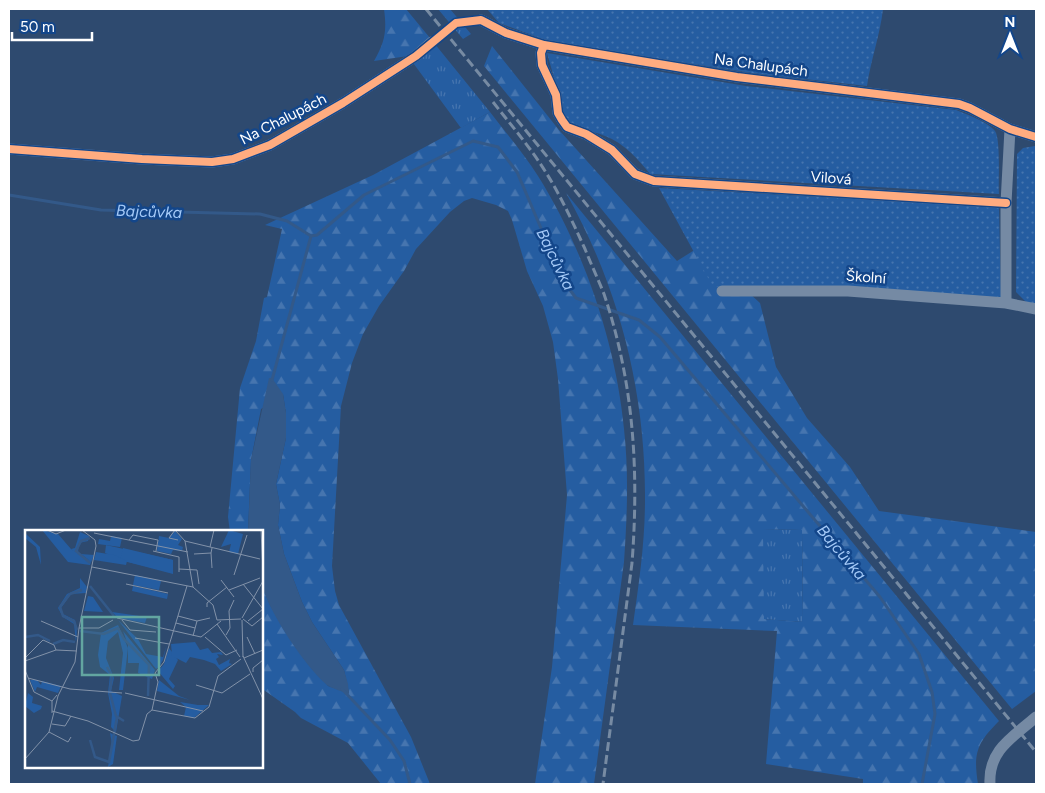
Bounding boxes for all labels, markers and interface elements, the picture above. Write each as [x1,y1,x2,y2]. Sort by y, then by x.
scale bar [12,10,92,42]
north arrow [985,10,1035,60]
text: N [1005,14,1015,31]
text: 50 m [20,18,55,36]
street label: Na Chalupách [713,50,809,80]
street label: Na Chalupách [237,90,329,148]
street label: Vilová [810,168,852,188]
water label: Bajcůvka [116,201,182,222]
water label: Bajcůvka [533,225,579,293]
street label: Školní [845,267,888,287]
water label: Bajcůvka [813,521,870,584]
inset map [25,530,262,768]

